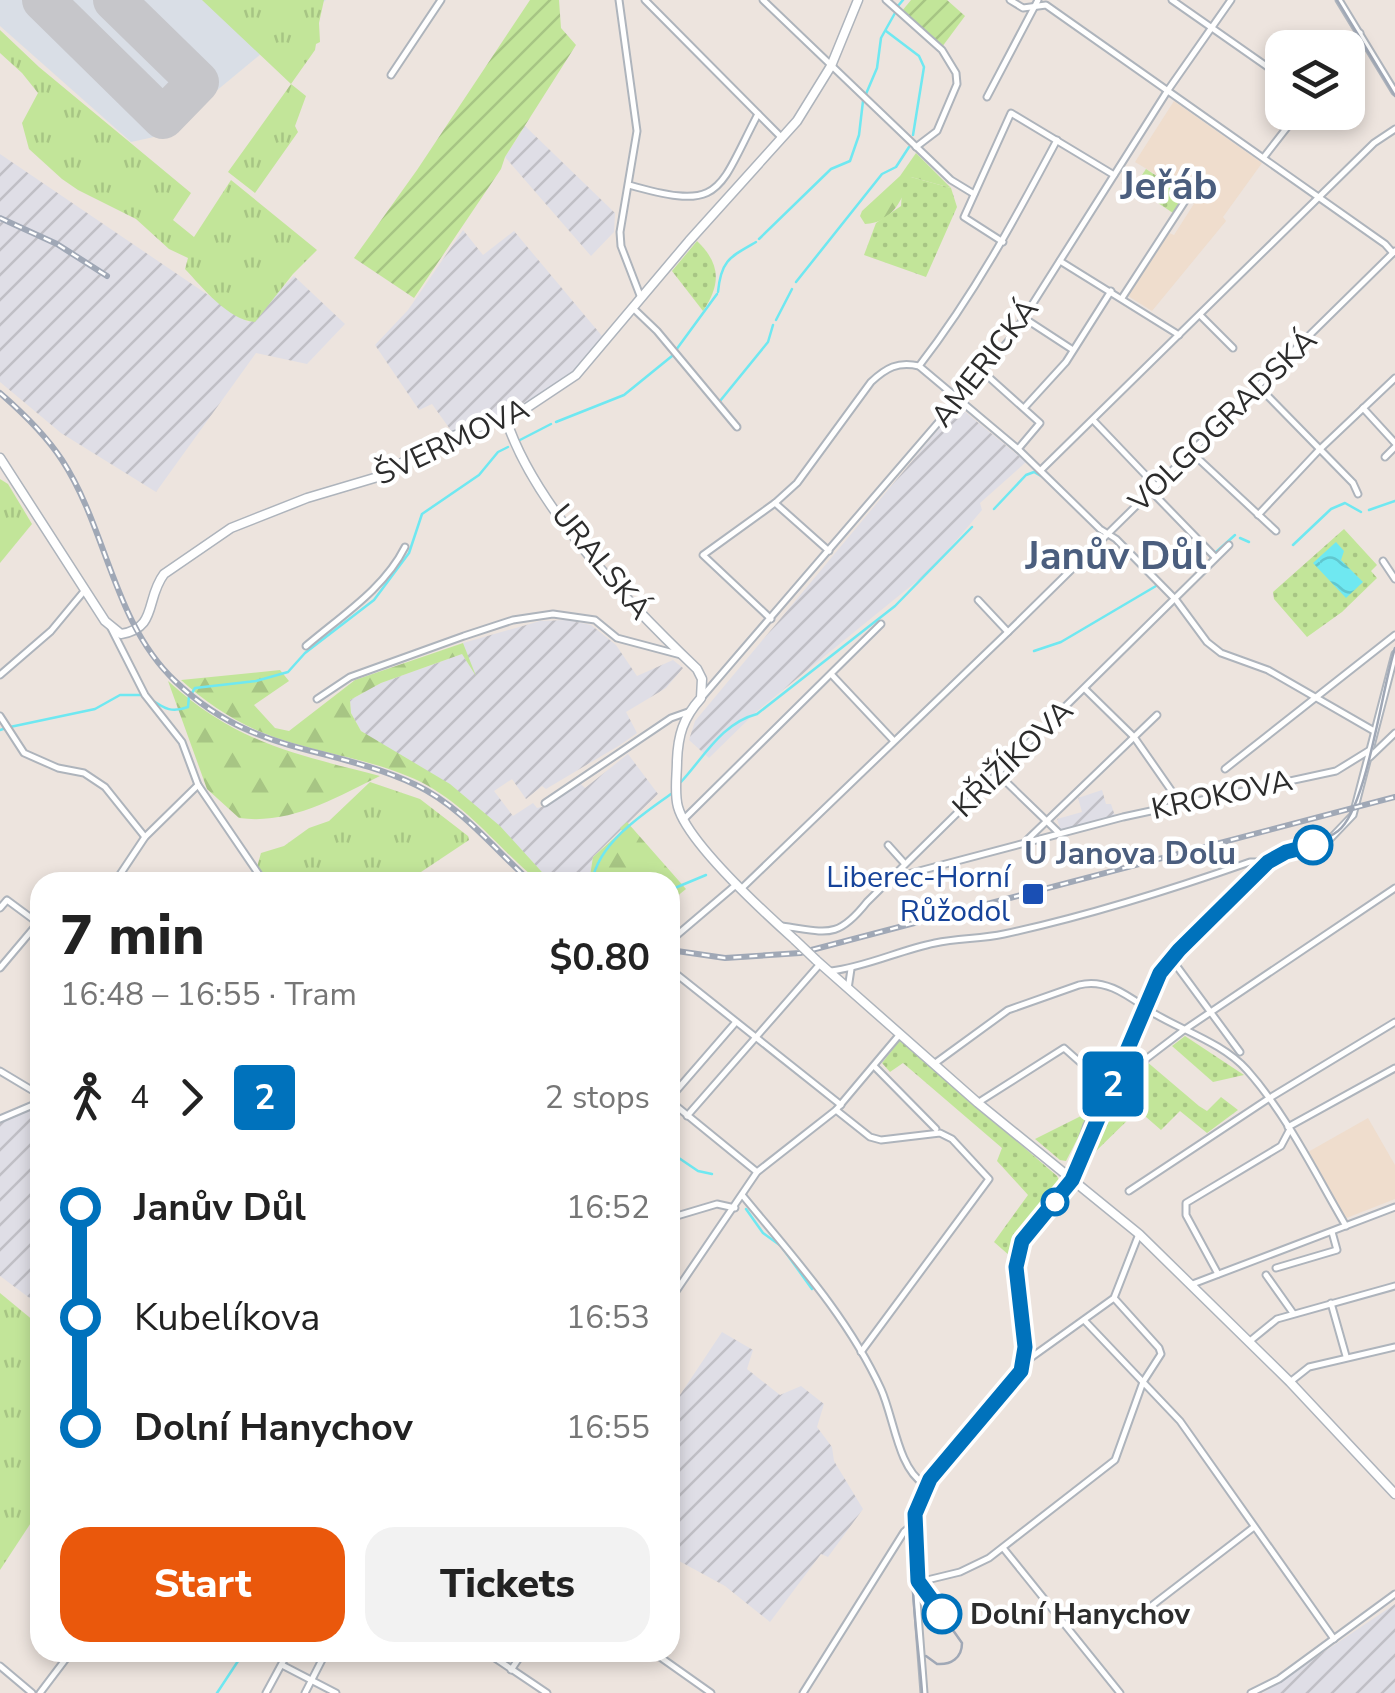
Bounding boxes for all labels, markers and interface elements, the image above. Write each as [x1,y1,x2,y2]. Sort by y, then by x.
map controls [1265,30,1365,130]
button: layers [1265,30,1365,130]
district label: Jeřáb [1119,159,1218,213]
street label: AMERICKÁ [922,290,1048,436]
street label: VOLGOGRADSKÁ [1119,320,1326,522]
street label: ŠVERMOVA [368,388,536,496]
street label: URALSKÁ [542,496,660,628]
district label: Janův Důl [1025,529,1207,583]
street label: KŘIŽÍKOVA [944,691,1082,827]
street label: KROKOVA [1148,760,1296,830]
unlabelled marker [1294,826,1332,864]
district label: U Janova Dolu [1024,832,1236,875]
place label: Liberec-Horní Růžodol [826,857,1012,932]
marker: Liberec-Horní Růžodol [1020,881,1046,907]
text: 7 min [60,898,205,973]
text: $0.80 [549,932,650,983]
text: 16:48 – 16:55 · Tram [60,973,357,1016]
line badge: 2 [1080,1052,1146,1116]
text: 2 [1102,1061,1124,1108]
icon: walk [60,1070,115,1125]
icon: forward [164,1070,219,1125]
text: 2 [254,1074,275,1121]
text: 4 [130,1076,149,1119]
text: 2 stops [544,1076,650,1119]
text: Janův Důl [134,1182,306,1233]
text: 16:52 [566,1186,650,1229]
unlabelled marker [1042,1189,1068,1215]
text: Kubelíkova [134,1292,320,1343]
text: 16:53 [566,1296,650,1339]
text: Dolní Hanychov [134,1402,413,1453]
text: 16:55 [566,1406,650,1449]
button: Start [60,1527,345,1642]
button: Tickets [365,1527,650,1642]
place label: Dolní Hanychov [970,1594,1190,1635]
marker: Dolní Hanychov [923,1595,961,1633]

